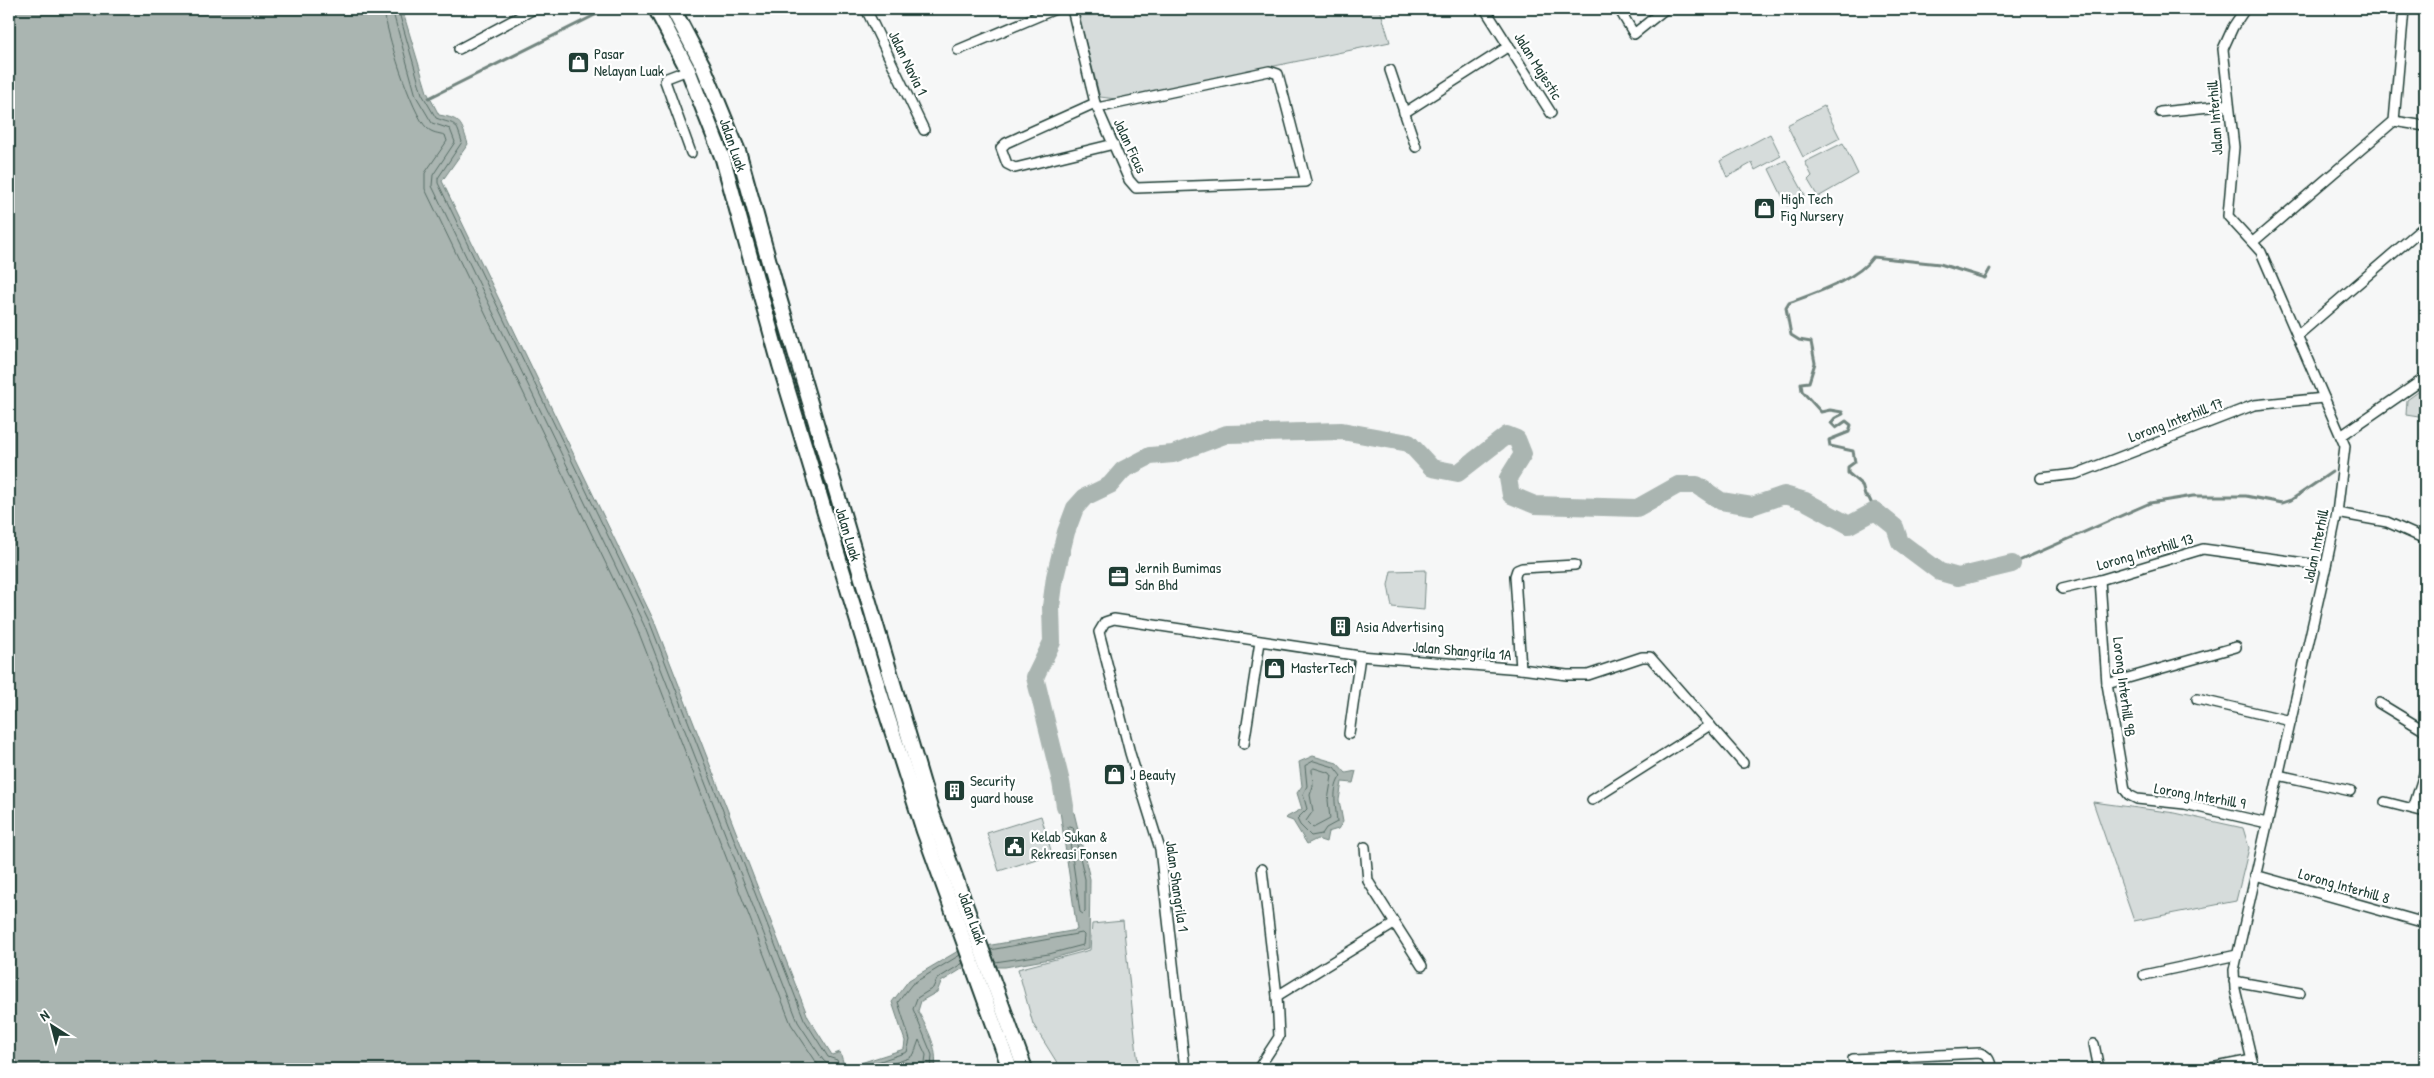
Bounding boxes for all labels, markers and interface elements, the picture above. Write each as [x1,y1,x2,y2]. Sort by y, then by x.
street label: Jalan Navia 1 [884,27,933,99]
street label: Jalan Majestic [1509,28,1568,104]
place label: Pasar Nelayan Luak [594,43,664,81]
shop icon: Pasar Nelayan Luak [566,51,590,75]
street label: Jalan Interhill [2201,79,2228,156]
street label: Jalan Luak [715,115,752,174]
street label: Jalan Ficus [1109,115,1152,177]
place label: High Tech Fig Nursery [1780,188,1844,226]
shop icon: High Tech Fig Nursery [1753,196,1777,220]
street label: Lorong Interhill 17 [2125,392,2226,447]
street label: Jalan Luak [830,504,867,563]
street label: Jalan Interhill [2297,507,2334,585]
street label: Lorong Interhill 13 [2094,528,2196,575]
place label: Jernih Bumimas Sdn Bhd [1135,557,1221,595]
office icon: Jernih Bumimas Sdn Bhd [1107,565,1131,589]
building icon: Asia Advertising [1328,615,1352,639]
place label: Asia Advertising [1356,616,1444,637]
street label: Jalan Shangrila 1A [1412,636,1513,665]
street label: Lorong Interhill 9B [2108,636,2141,738]
shop icon: MasterTech [1263,656,1287,680]
place label: MasterTech [1291,657,1354,678]
shop icon: J Beauty [1102,763,1126,787]
place label: J Beauty [1130,764,1176,785]
place label: Security guard house [970,770,1034,808]
street label: Lorong Interhill 9 [2153,777,2248,814]
building icon: Security guard house [942,778,966,802]
place label: Kelab Sukan & Rekreasi Fonsen [1031,826,1117,864]
public building icon: Kelab Sukan & Rekreasi Fonsen [1003,834,1027,858]
street label: Jalan Shangrila 1 [1161,839,1194,933]
street label: Lorong Interhill 8 [2296,863,2392,909]
street label: Jalan Luak [953,888,992,947]
north arrow [28,1000,78,1050]
text: N [35,1005,53,1025]

